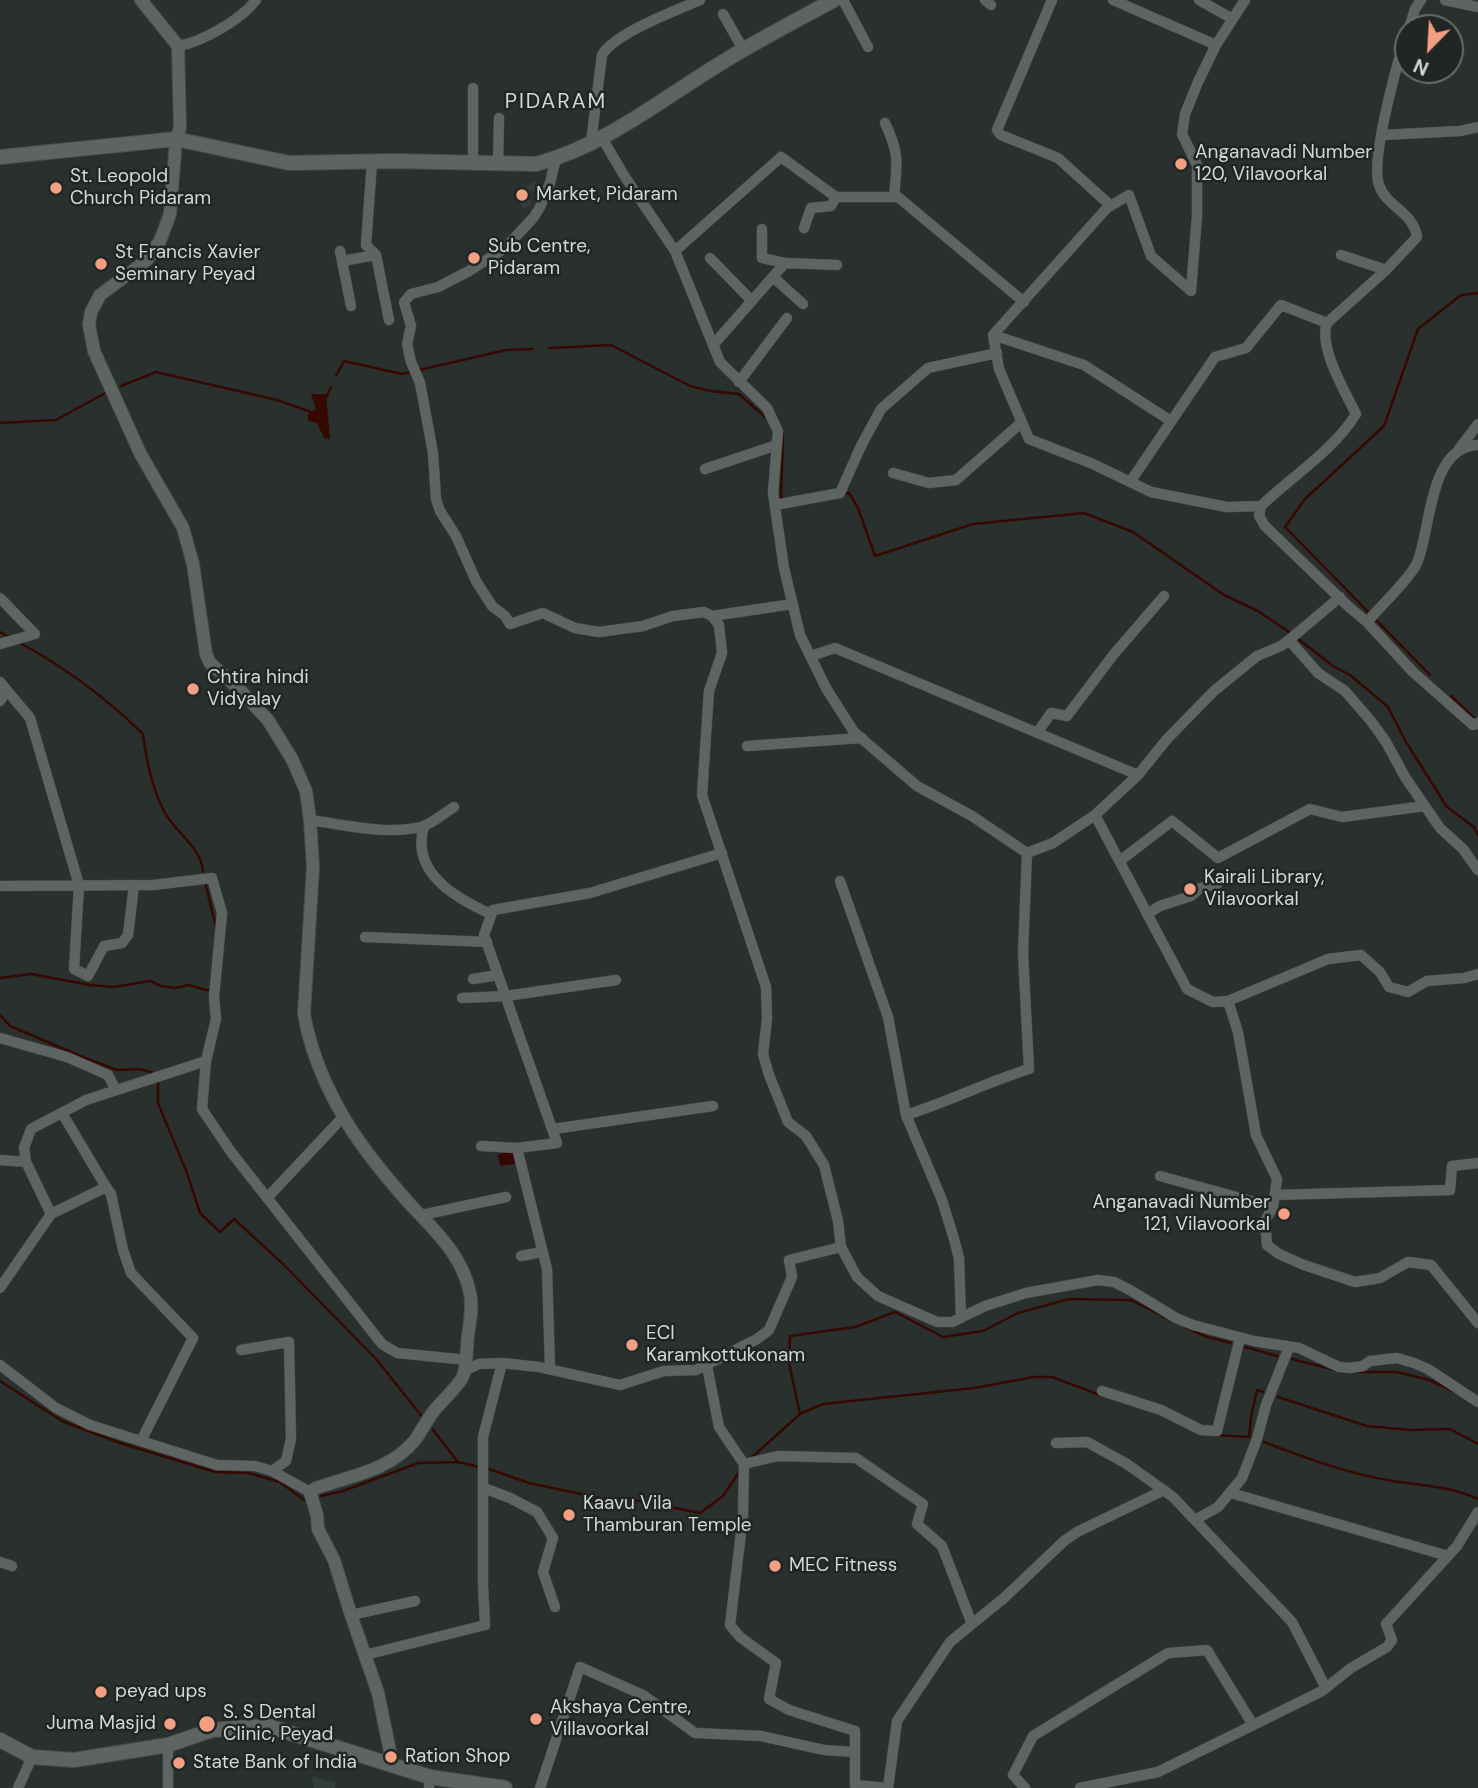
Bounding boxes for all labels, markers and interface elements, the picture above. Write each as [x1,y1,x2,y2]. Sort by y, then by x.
north arrow [1394,14,1464,84]
text: N [1410,53,1432,81]
district label: PIDARAM [506,89,606,115]
place label: Anganavadi Number 120, Vilavoorkal [1195,142,1372,186]
marker: Anganavadi Number 120, Vilavoorkal [1173,156,1189,172]
place label: St. Leopold Church Pidaram [70,166,211,210]
marker: St. Leopold Church Pidaram [48,180,64,196]
place label: Market, Pidaram [536,184,678,206]
marker: Market, Pidaram [514,187,530,203]
place label: Sub Centre, Pidaram [488,236,591,280]
place label: St Francis Xavier Seminary Peyad [115,242,260,286]
marker: Sub Centre, Pidaram [466,250,482,266]
marker: St Francis Xavier Seminary Peyad [93,256,109,272]
place label: Chtira hindi Vidyalay [207,667,309,711]
marker: Chtira hindi Vidyalay [185,681,201,697]
place label: Kairali Library, Vilavoorkal [1204,867,1325,911]
marker: Kairali Library, Vilavoorkal [1182,881,1198,897]
place label: Anganavadi Number 121, Vilavoorkal [1093,1192,1270,1236]
marker: Anganavadi Number 121, Vilavoorkal [1276,1206,1292,1222]
place label: ECI Karamkottukonam [646,1323,805,1367]
marker: ECI Karamkottukonam [624,1337,640,1353]
place label: Kaavu Vila Thamburan Temple [583,1493,752,1537]
marker: Kaavu Vila Thamburan Temple [561,1507,577,1523]
place label: MEC Fitness [789,1555,897,1577]
marker: MEC Fitness [767,1558,783,1574]
place label: peyad ups [115,1681,207,1703]
marker: peyad ups [93,1684,109,1700]
place label: Akshaya Centre, Villavoorkal [550,1697,691,1741]
place label: S. S Dental Clinic, Peyad [223,1702,333,1746]
marker: Akshaya Centre, Villavoorkal [528,1711,544,1727]
place label: Juma Masjid [46,1713,156,1735]
marker: S. S Dental Clinic, Peyad [197,1714,217,1734]
marker: Juma Masjid [162,1716,178,1732]
place label: Ration Shop [405,1746,510,1768]
marker: Ration Shop [383,1749,399,1765]
place label: State Bank of India [193,1752,357,1774]
marker: State Bank of India [171,1755,187,1771]

